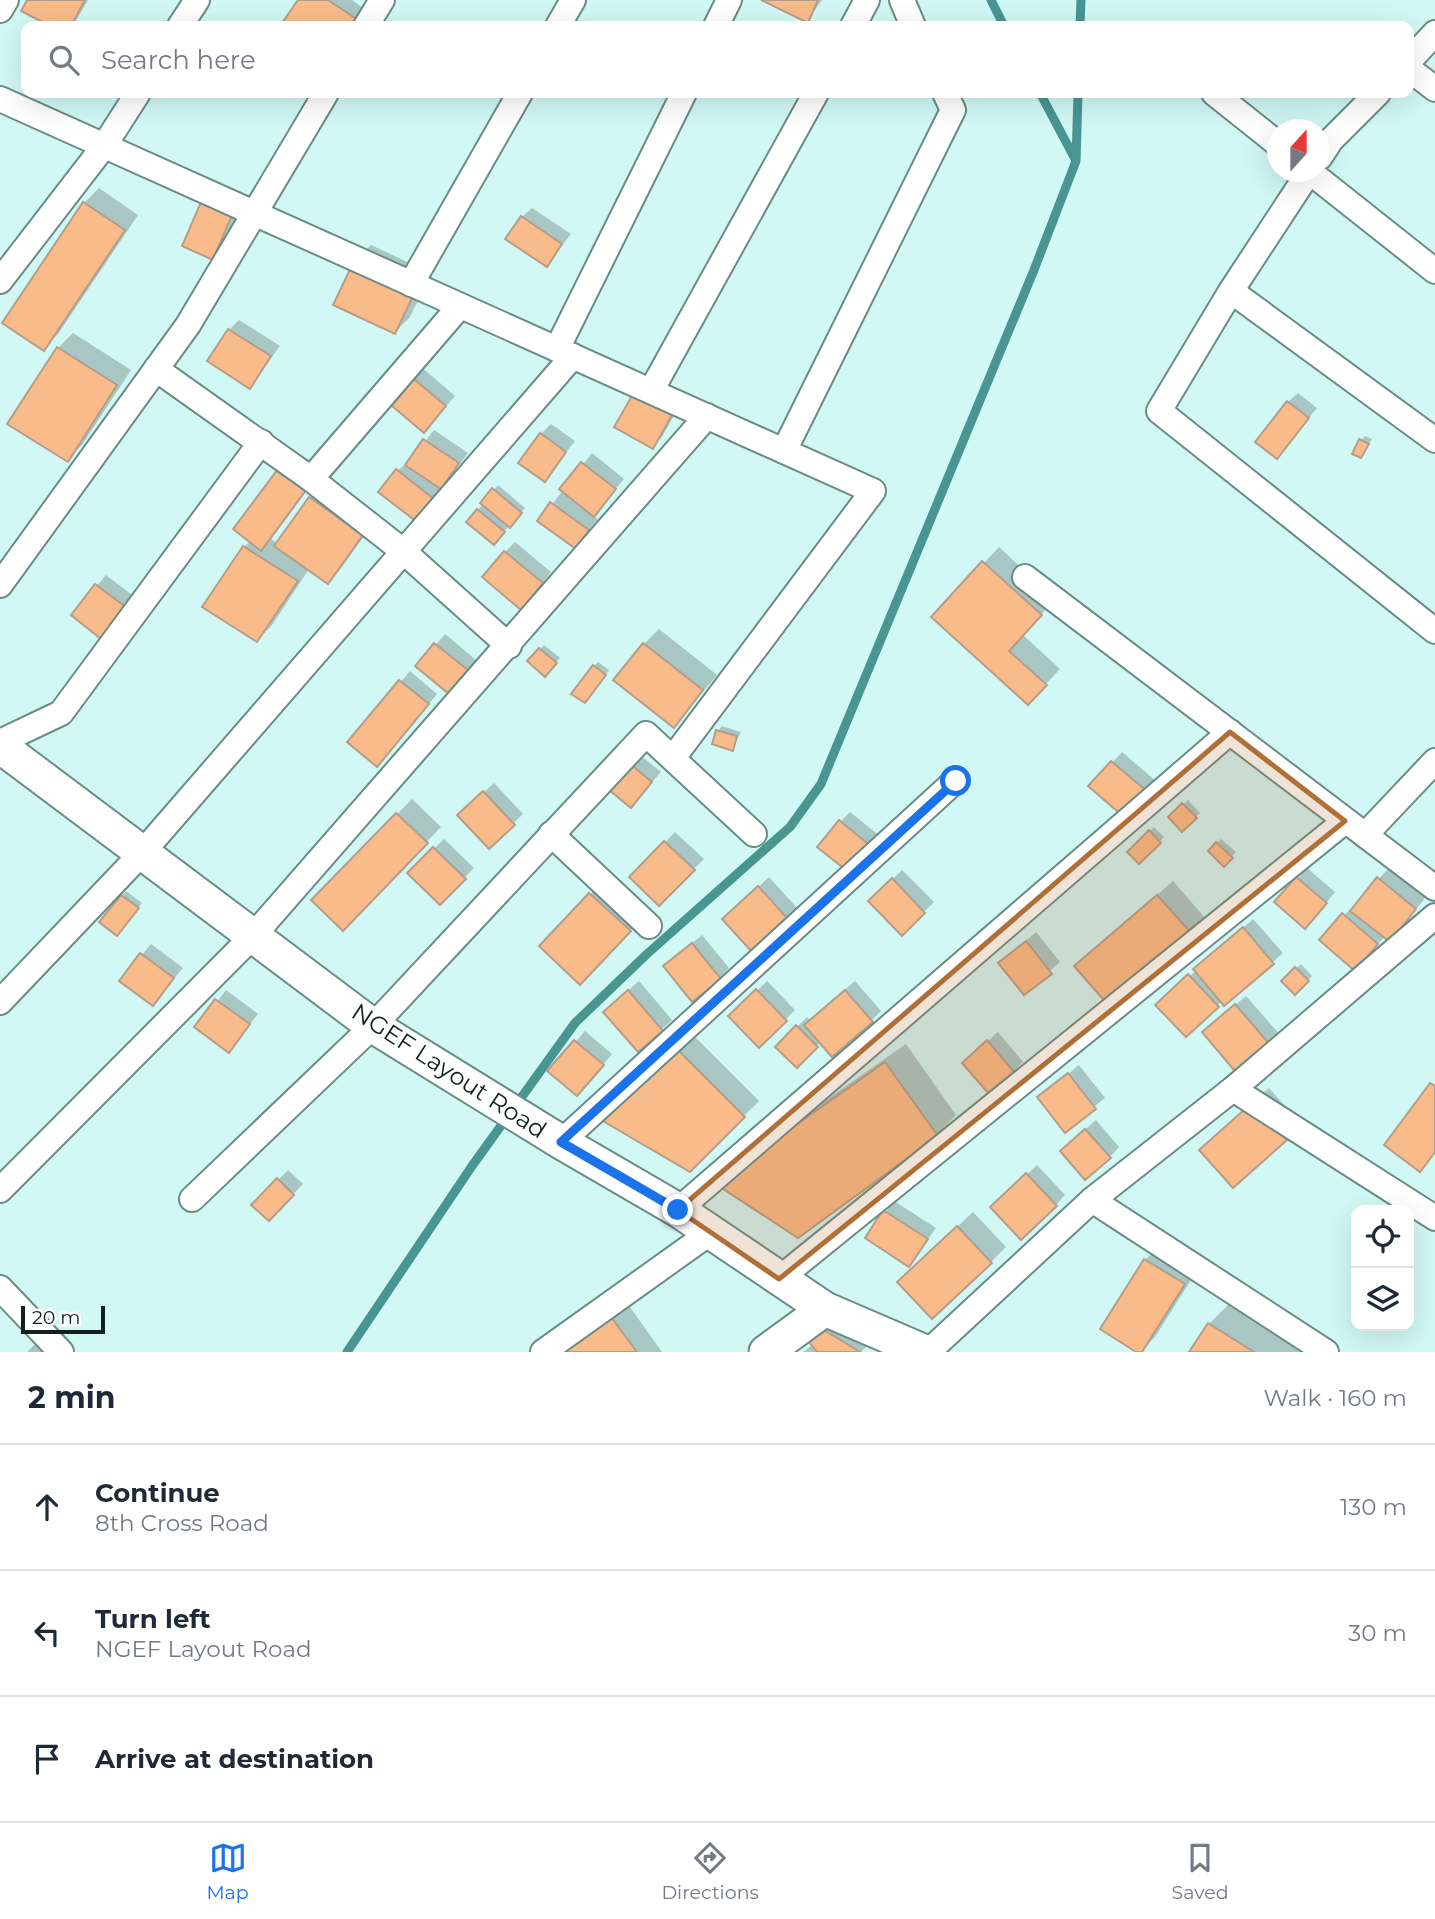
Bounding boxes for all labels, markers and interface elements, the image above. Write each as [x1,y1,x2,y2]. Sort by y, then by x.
search box [21,21,1414,98]
icon: search [45,41,83,79]
text: Search here [101,44,256,76]
north arrow [1267,119,1330,182]
route start [940,765,971,796]
street label: NGEF Layout Road [347,997,552,1144]
route end [662,1194,693,1225]
map controls [1351,1205,1414,1331]
button: locate [1351,1205,1414,1268]
button: layers [1351,1268,1414,1331]
scale bar [21,1303,105,1335]
text: 20 m [32,1306,80,1329]
text: 2 min [28,1379,115,1416]
text: Walk · 160 m [1263,1384,1407,1412]
text: Continue [95,1477,220,1509]
icon: ahead [28,1488,66,1526]
text: 130 m [1340,1493,1407,1521]
text: 8th Cross Road [95,1509,269,1537]
text: Turn left [95,1603,211,1635]
icon: left [28,1614,66,1652]
text: 30 m [1348,1619,1407,1647]
text: NGEF Layout Road [95,1635,312,1663]
icon: arrive [28,1740,66,1778]
text: Arrive at destination [95,1743,374,1775]
tab: Map [206,1839,249,1904]
tab: Directions [661,1839,759,1904]
tab: Saved [1172,1839,1229,1904]

